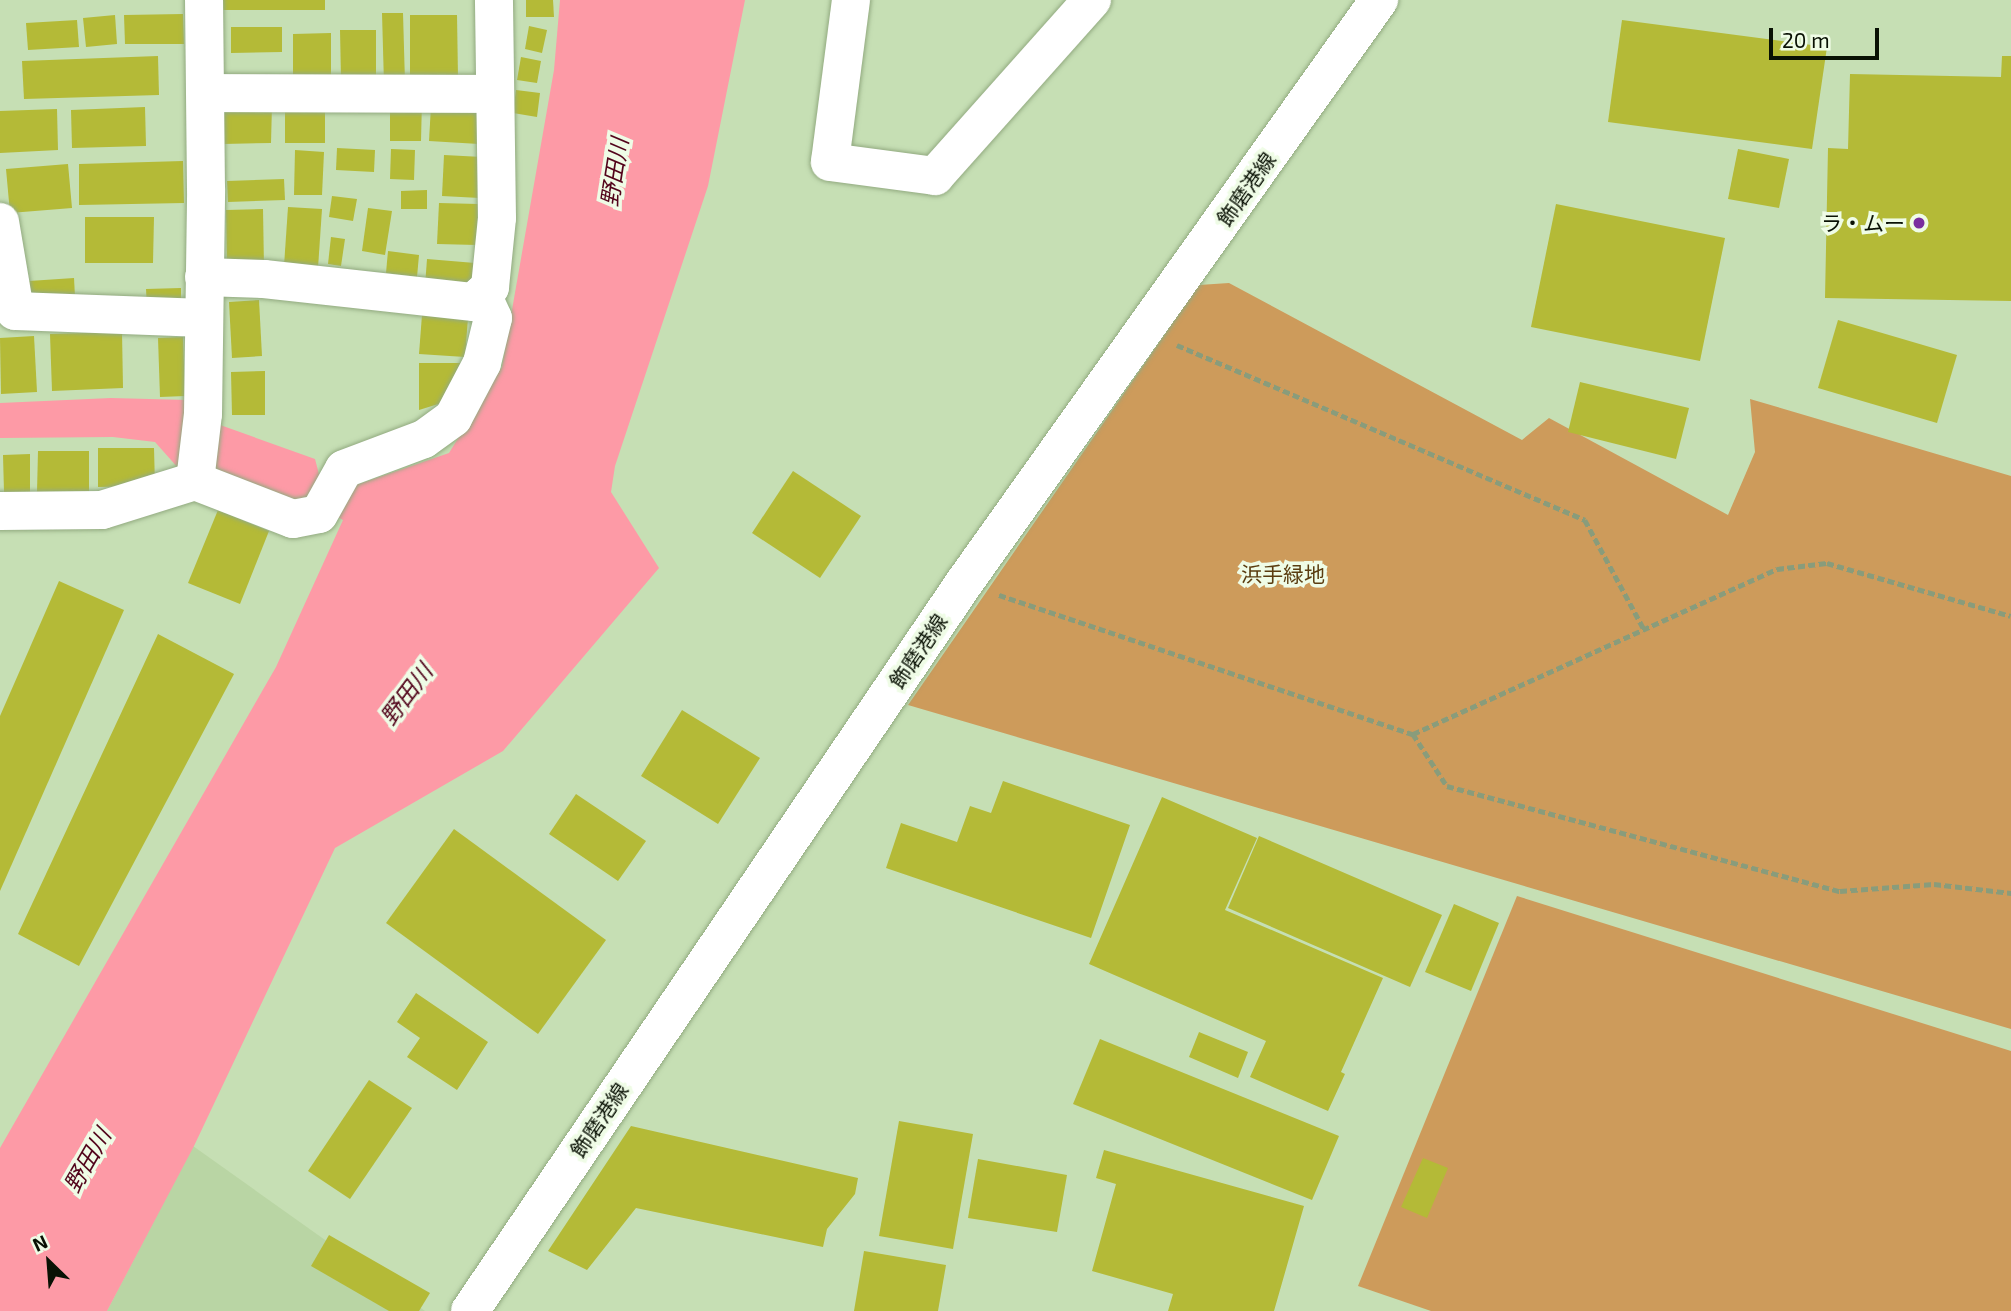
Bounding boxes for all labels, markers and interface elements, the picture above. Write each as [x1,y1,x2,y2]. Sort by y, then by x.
scale bar [1773,14,1883,58]
text: 20 m [1782,27,1830,52]
water label: 野田川 [595,136,633,208]
street label: 飾磨港線 [1212,147,1280,231]
place label: ラ・ムー [1821,210,1905,236]
marker: ラ・ムー [1911,215,1927,231]
park label: 浜手緑地 [1241,561,1325,587]
street label: 飾磨港線 [884,609,952,693]
water label: 野田川 [374,658,438,730]
street label: 飾磨港線 [565,1078,633,1162]
water label: 野田川 [58,1123,116,1197]
north arrow [14,1227,84,1297]
text: N [29,1229,51,1256]

